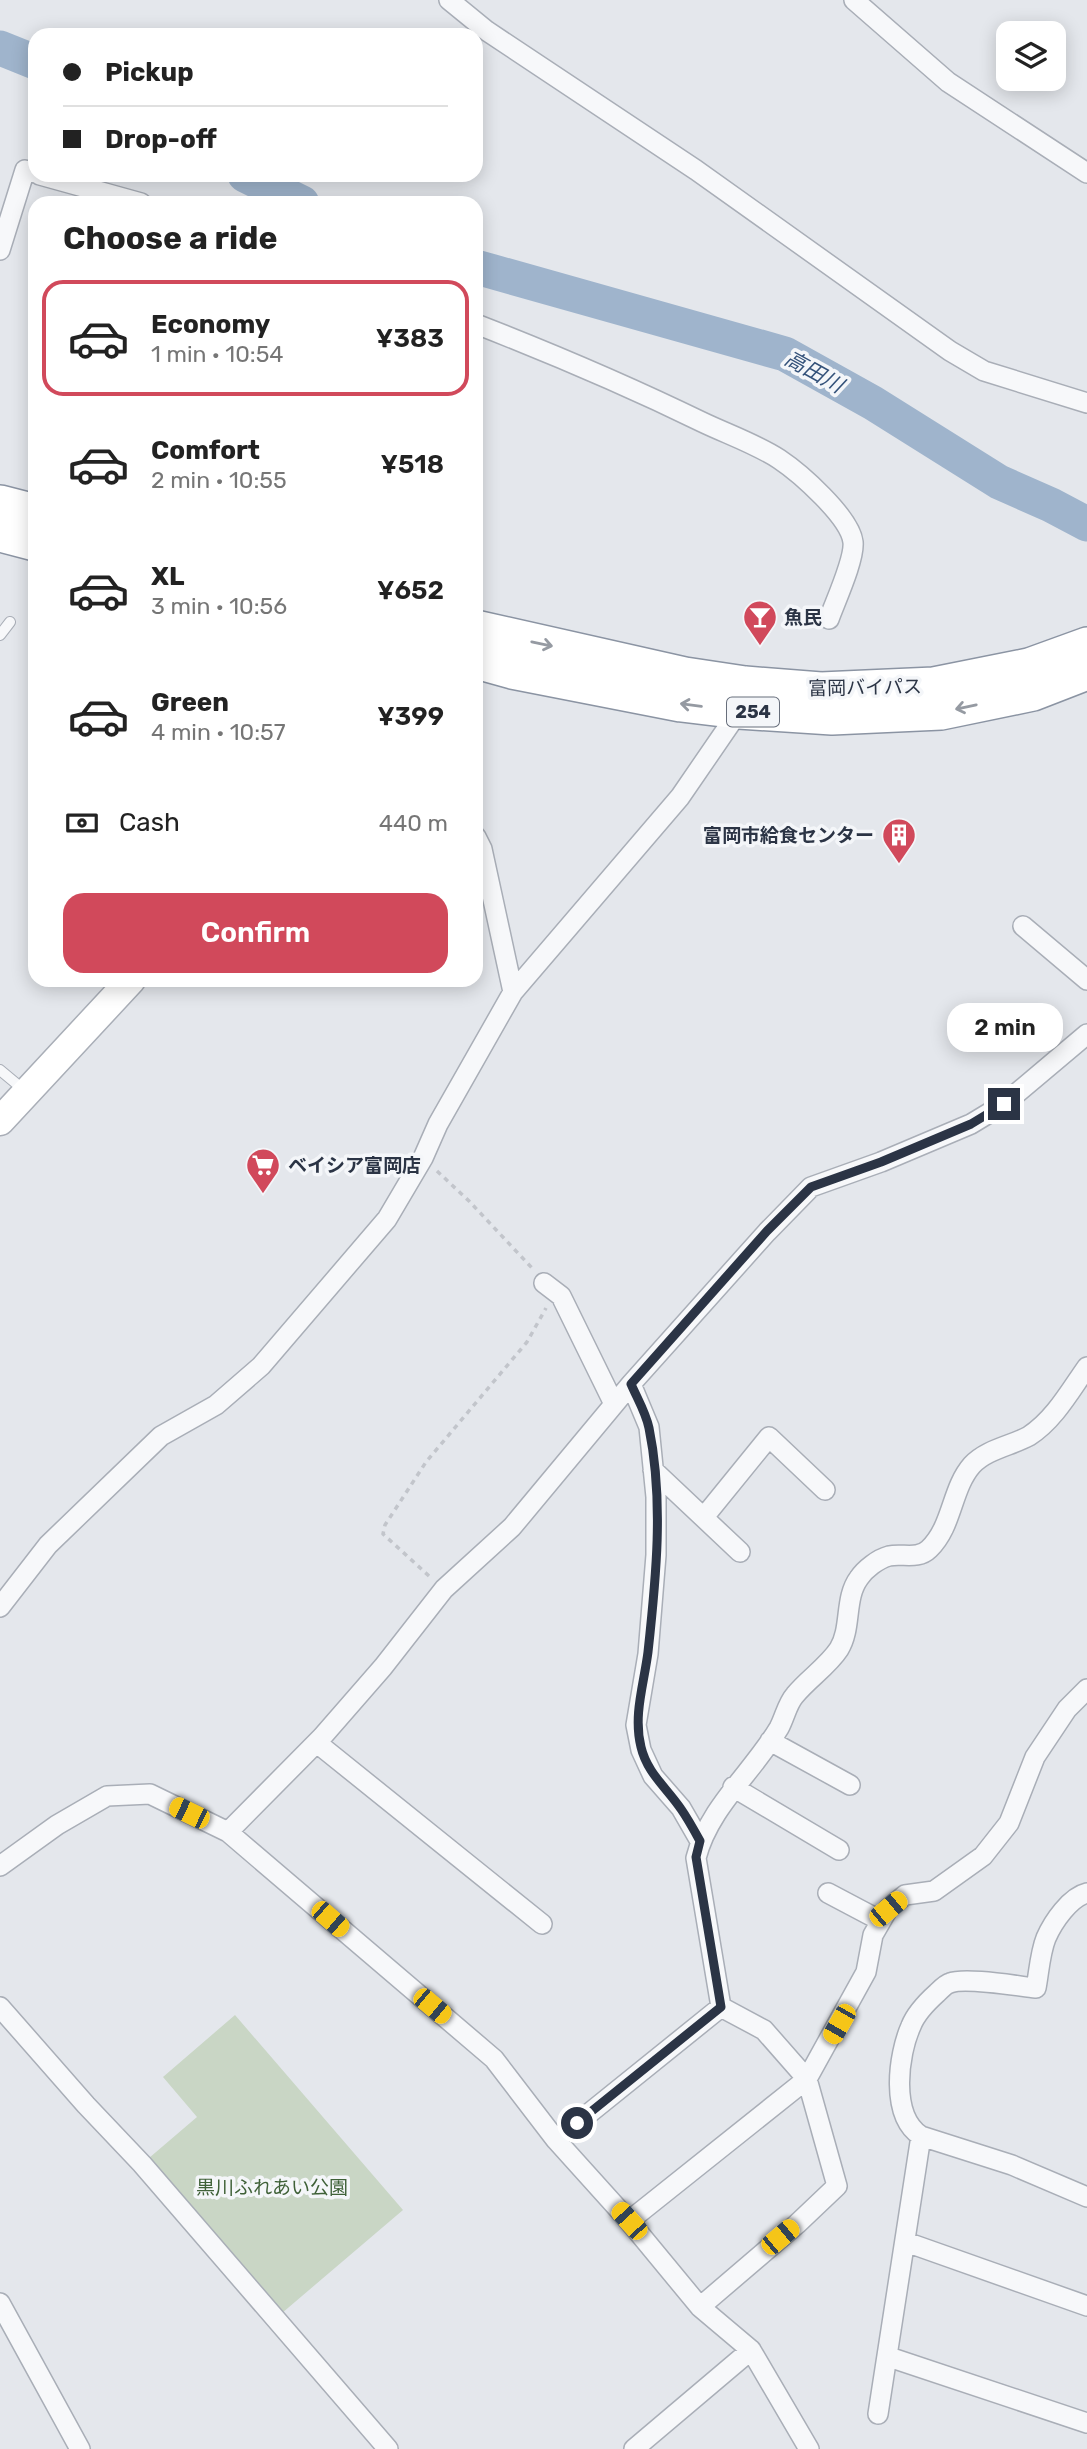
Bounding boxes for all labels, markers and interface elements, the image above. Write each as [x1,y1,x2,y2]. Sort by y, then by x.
map controls [996,21,1066,91]
button: layers [996,21,1066,91]
text: Pickup [105,57,194,88]
text: Drop-off [105,124,217,155]
text: Choose a ride [63,219,277,257]
icon: car [67,307,130,370]
text: Economy [151,309,270,340]
text: ¥383 [376,323,444,354]
text: 1 min · 10:54 [151,340,284,368]
water label: 高田川 [781,345,850,399]
icon: car [67,433,130,496]
text: Comfort [151,435,260,466]
text: ¥518 [381,449,444,480]
text: 2 min · 10:55 [151,466,287,494]
icon: car [67,559,130,622]
text: XL [151,561,184,592]
text: ¥652 [377,575,444,606]
text: 3 min · 10:56 [151,592,287,620]
bar icon: 魚民 [741,598,779,647]
place label: 魚民 [784,606,822,629]
one-way arrow [530,638,553,652]
street label: 富岡バイパス [808,675,922,700]
icon: car [67,685,130,748]
text: Green [151,687,229,718]
road number: 254 [727,698,779,726]
one-way arrow [680,699,703,712]
text: ¥399 [377,701,444,732]
one-way arrow [955,701,978,714]
text: 4 min · 10:57 [151,718,286,746]
icon: cash [63,804,101,842]
text: Cash [119,807,180,838]
text: 440 m [379,809,448,837]
building icon: 富岡市給食センター [880,816,918,865]
place label: 富岡市給食センター [703,824,874,847]
button: Confirm [63,893,448,973]
callout: 2 min [946,1002,1062,1052]
text: 2 min [974,1013,1036,1041]
route end [988,1088,1020,1120]
supermarket icon: ベイシア富岡店 [244,1146,282,1195]
place label: ベイシア富岡店 [288,1154,421,1177]
car [166,1794,213,1832]
car [866,1887,911,1931]
car [308,1897,353,1941]
car [410,1984,455,2028]
car [820,2001,859,2047]
route start [561,2107,593,2139]
park label: 黒川ふれあい公園 [196,2176,348,2199]
car [608,2198,651,2244]
car [758,2215,803,2259]

